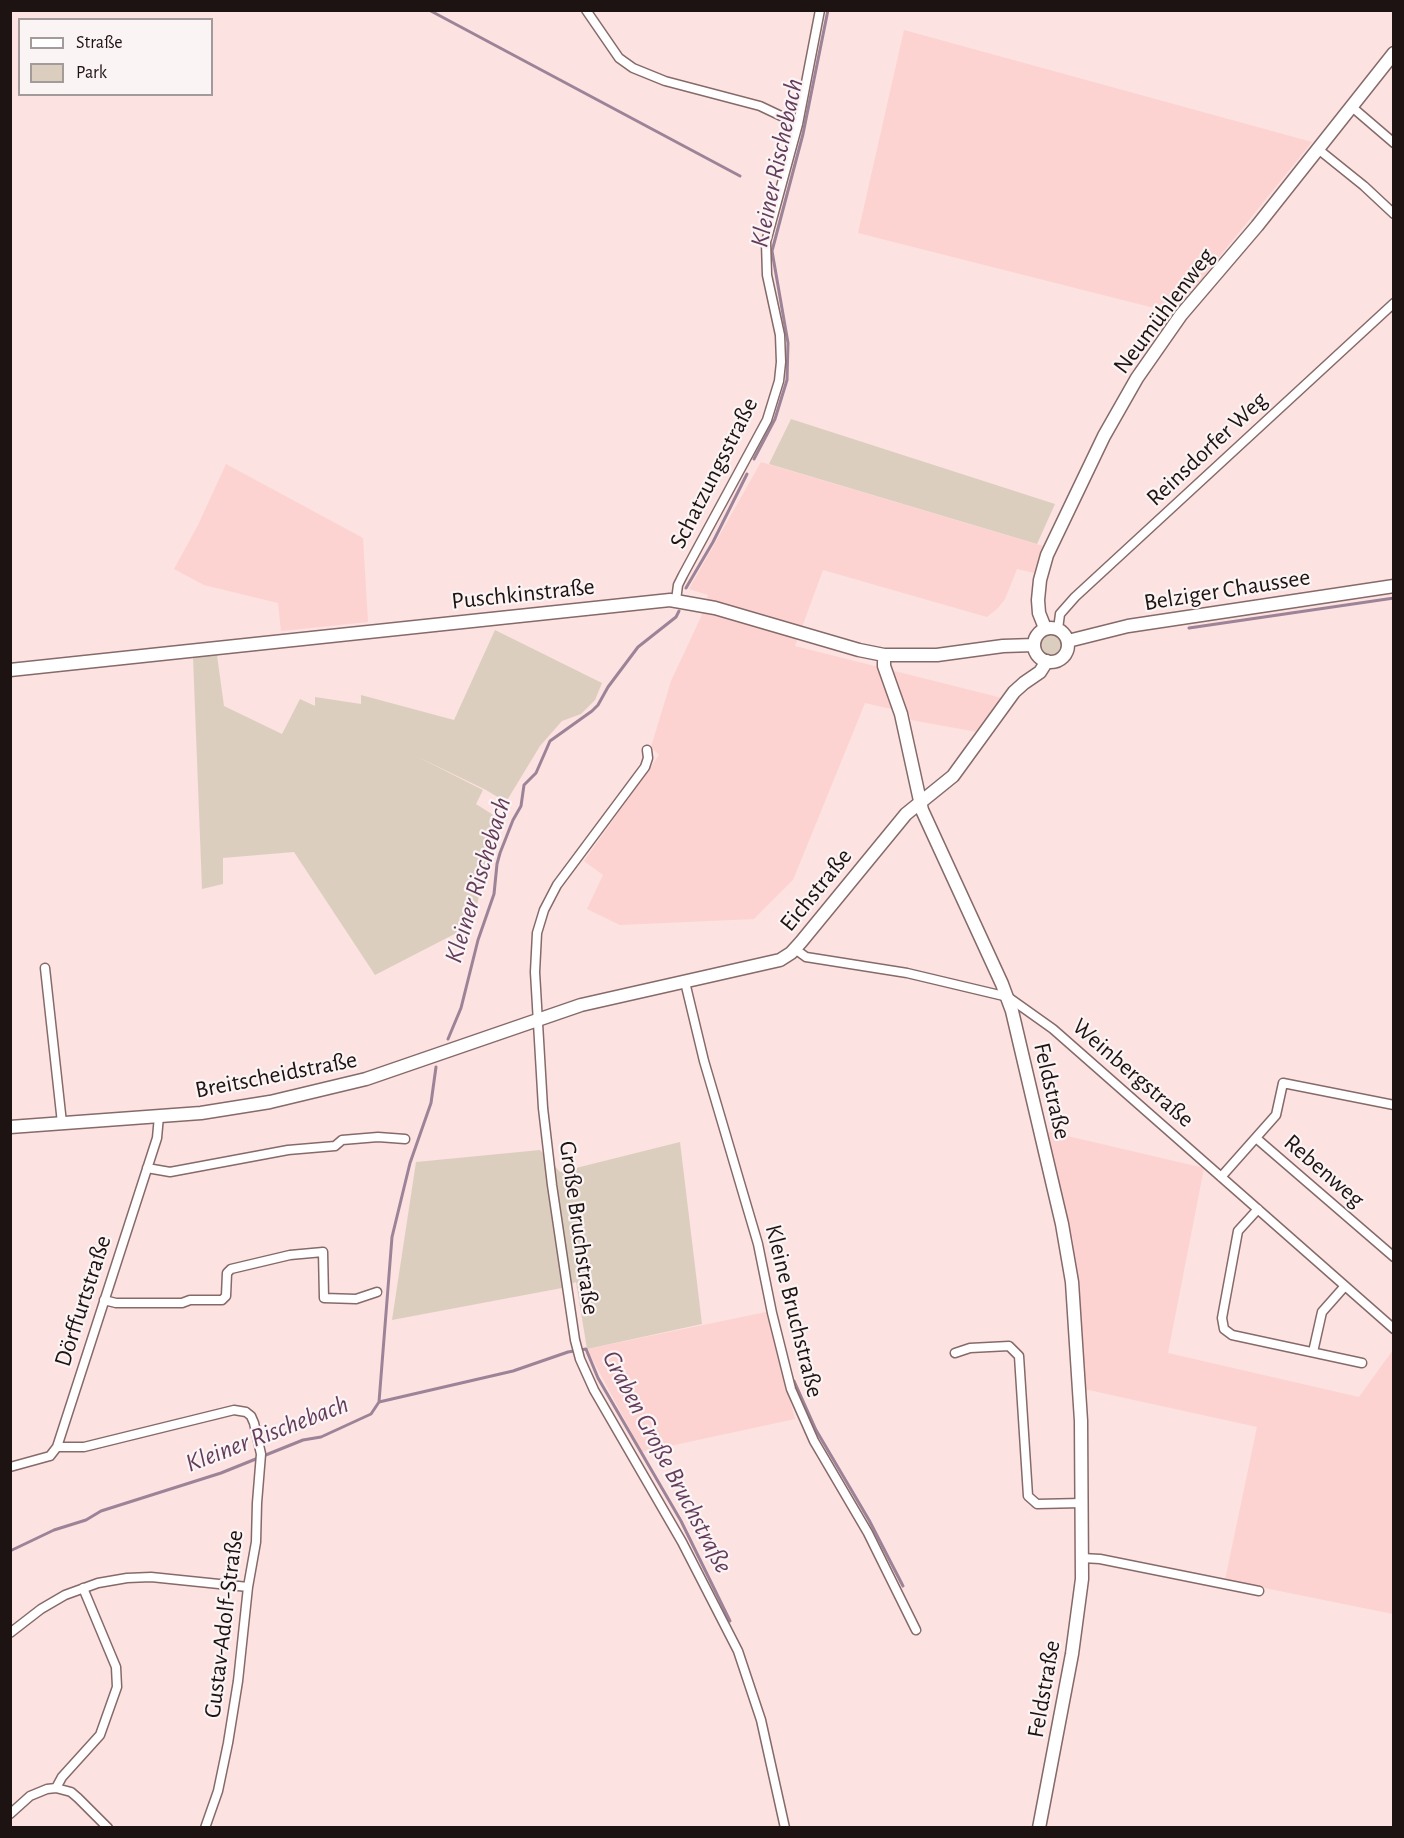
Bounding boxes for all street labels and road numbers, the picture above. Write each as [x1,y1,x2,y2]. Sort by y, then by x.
street label: Neumühlenweg [1107,242,1221,380]
street label: Reinsdorfer Weg [1141,386,1273,512]
street label: Schatzungsstraße [664,393,764,553]
street label: Belziger Chaussee [1142,563,1312,617]
street label: Puschkinstraße [450,572,596,616]
street label: Eichstraße [774,843,858,937]
street label: Weinbergstraße [1066,1012,1200,1134]
street label: Feldstraße [1027,1040,1077,1142]
street label: Breitscheidstraße [193,1045,359,1105]
street label: Rebenweg [1278,1128,1370,1214]
street label: Große Bruchstraße [553,1139,605,1317]
street label: Kleine Bruchstraße [759,1222,829,1400]
street label: Dörffurtstraße [48,1232,118,1370]
street label: Gustav-Adolf-Straße [198,1528,250,1720]
street label: Feldstraße [1021,1638,1067,1740]

